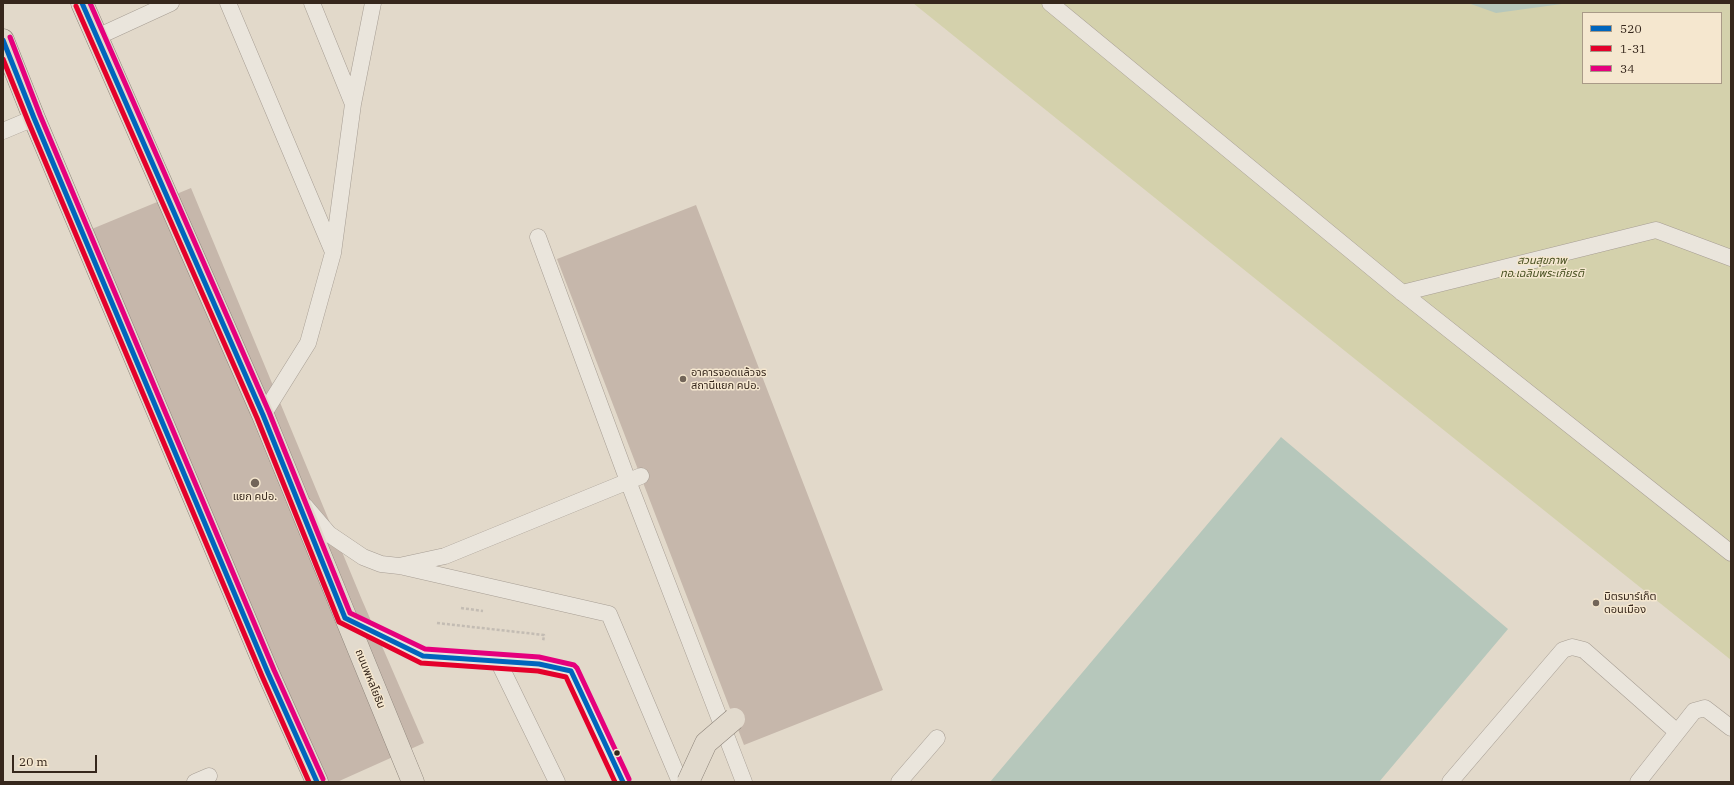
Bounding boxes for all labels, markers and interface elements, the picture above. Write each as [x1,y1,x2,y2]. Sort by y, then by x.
legend [1582,12,1722,84]
text: 520 [1620,21,1642,36]
text: 1-31 [1620,41,1646,56]
text: 34 [1620,61,1634,76]
park label: สวนสุขภาพ ทอ.เฉลิมพระเกียรติ [1500,254,1584,280]
place label: อาคารจอดแล้วจร สถานีแยก คปอ. [691,366,766,392]
marker: อาคารจอดแล้วจร สถานีแยก คปอ. [678,374,688,384]
marker: แยก คปอ. [249,477,261,489]
place label: แยก คปอ. [233,490,277,504]
place label: มิตรมาร์เก็ต ดอนเมือง [1604,590,1657,616]
marker: มิตรมาร์เก็ต ดอนเมือง [1591,598,1601,608]
street label: ถนนพหลโยธิน [352,647,388,711]
scale bar [14,747,99,773]
unlabelled marker [612,748,622,758]
text: 20 m [19,754,48,769]

